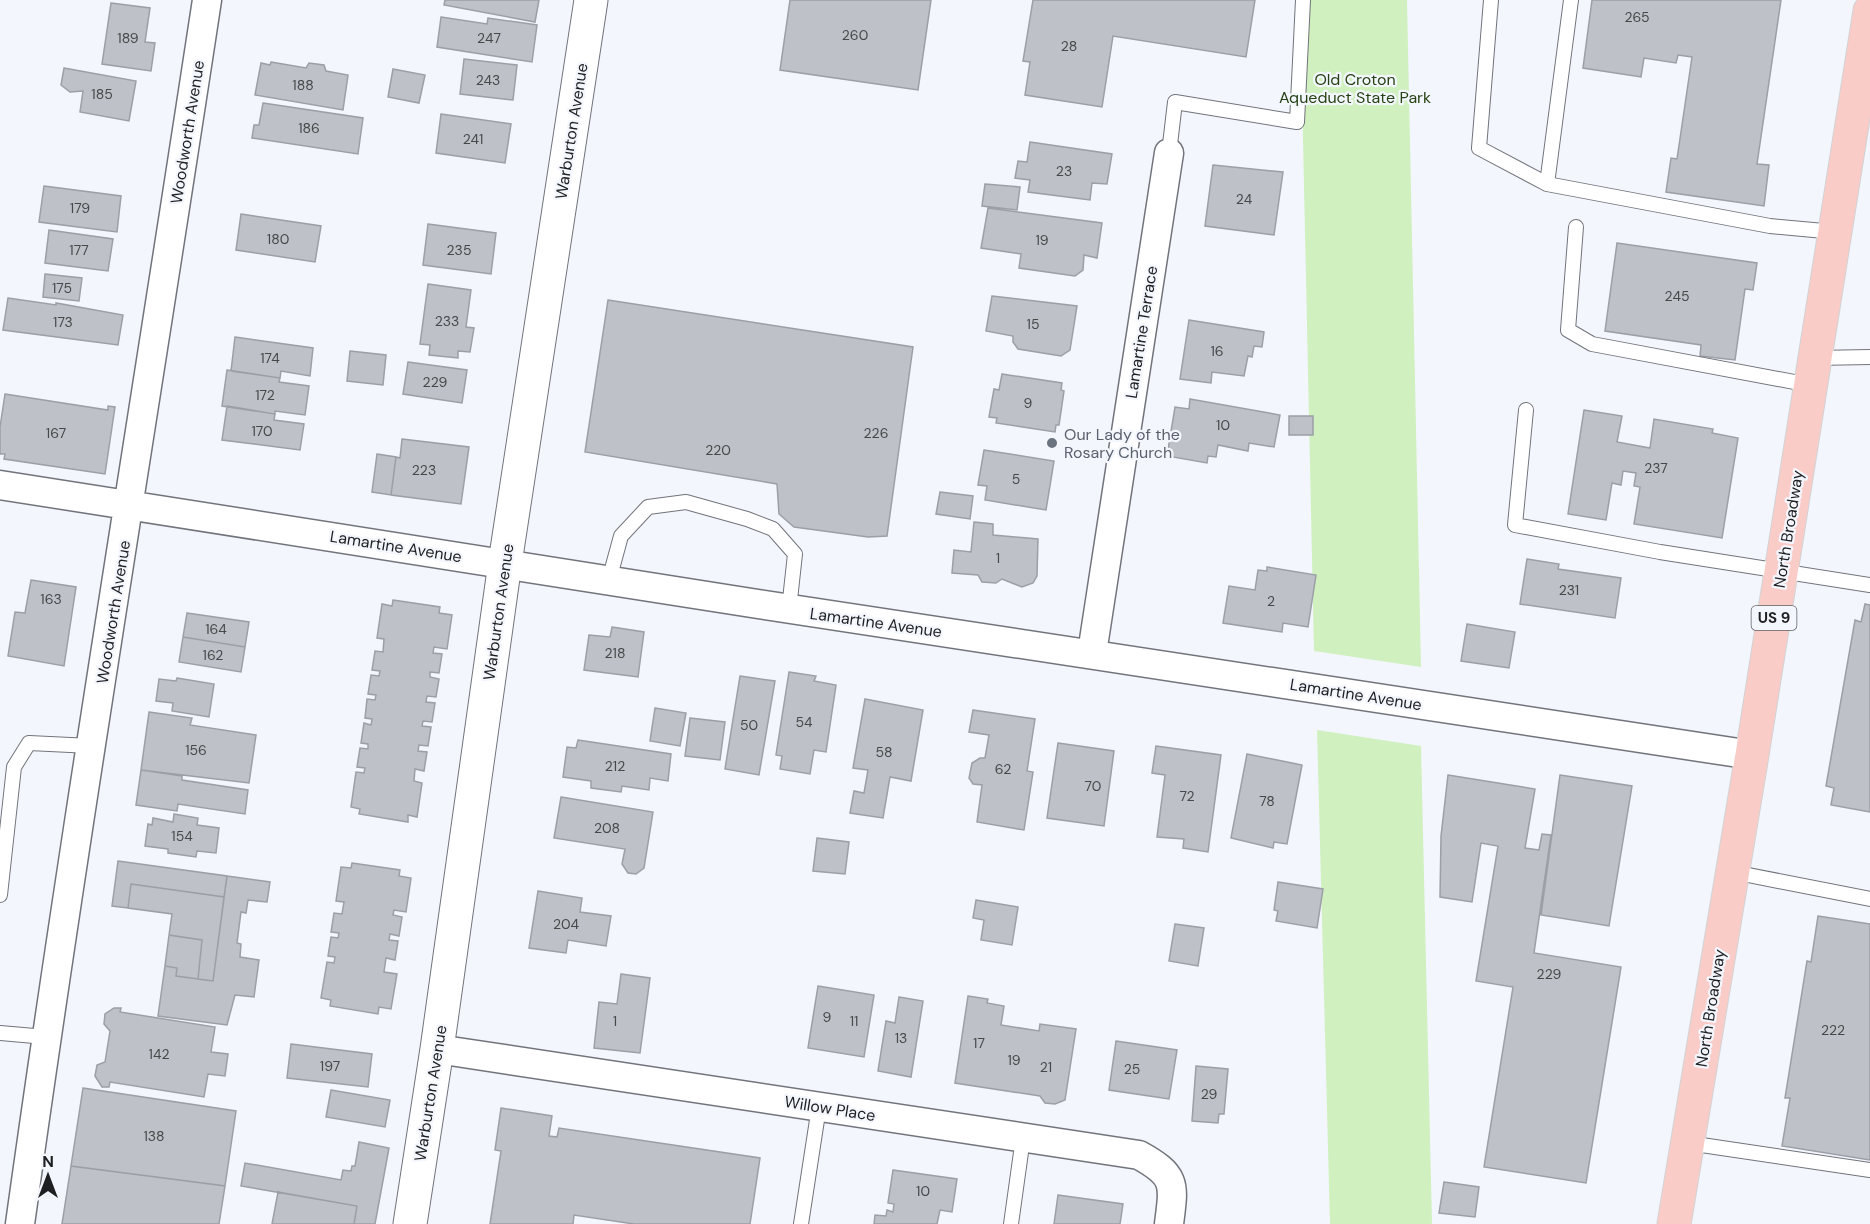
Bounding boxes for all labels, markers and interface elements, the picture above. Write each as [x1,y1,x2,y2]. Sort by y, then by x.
house number: 265 [1624,8,1650,26]
house number: 260 [842,26,868,44]
house number: 189 [117,29,139,47]
house number: 247 [477,29,501,47]
house number: 28 [1061,37,1077,55]
street label: Woodworth Avenue [166,59,209,205]
street label: Warburton Avenue [550,61,593,201]
park label: Old Croton Aqueduct State Park [1279,69,1431,108]
house number: 243 [476,71,500,89]
house number: 188 [292,76,314,94]
house number: 185 [91,85,113,103]
house number: 186 [298,119,320,137]
house number: 241 [463,130,483,148]
house number: 23 [1056,162,1072,180]
house number: 24 [1236,190,1253,208]
house number: 179 [70,199,90,217]
house number: 180 [267,230,289,248]
house number: 19 [1035,231,1049,249]
house number: 177 [69,241,89,259]
house number: 235 [447,241,471,259]
street label: Lamartine Terrace [1121,264,1162,400]
house number: 175 [52,279,72,297]
house number: 245 [1665,287,1689,305]
house number: 233 [435,312,459,330]
house number: 173 [53,313,73,331]
house number: 15 [1027,315,1039,333]
house number: 16 [1210,342,1224,360]
house number: 174 [260,349,280,367]
house number: 229 [423,373,448,391]
house number: 172 [255,386,275,404]
house number: 9 [1024,394,1033,412]
house number: 10 [1216,416,1230,434]
house number: 170 [251,422,273,440]
house number: 167 [46,424,66,442]
house number: 226 [864,424,888,442]
place label: Our Lady of the Rosary Church [1064,424,1180,463]
marker: Our Lady of the Rosary Church [1045,436,1059,450]
house number: 220 [705,441,731,459]
house number: 237 [1644,459,1668,477]
house number: 223 [412,461,436,479]
street label: North Broadway [1769,469,1808,589]
house number: 5 [1012,470,1020,488]
street label: Lamartine Avenue [329,526,463,567]
street label: Woodworth Avenue [92,539,135,685]
street label: Warburton Avenue [479,542,518,682]
house number: 1 [996,549,1000,567]
house number: 231 [1559,581,1579,599]
house number: 163 [40,590,62,608]
house number: 2 [1267,592,1275,610]
street label: Lamartine Avenue [809,603,943,642]
road number: US 9 [1752,606,1796,630]
house number: 164 [205,620,227,638]
house number: 218 [605,644,625,662]
house number: 162 [203,646,223,664]
street label: Lamartine Avenue [1289,674,1423,715]
house number: 54 [795,713,813,731]
house number: 50 [740,716,758,734]
house number: 156 [185,741,207,759]
house number: 58 [875,743,893,761]
house number: 212 [605,757,625,775]
house number: 62 [995,760,1011,778]
house number: 70 [1085,777,1101,795]
house number: 72 [1179,787,1195,805]
house number: 78 [1259,792,1275,810]
house number: 208 [594,819,620,837]
house number: 154 [171,827,193,845]
house number: 204 [553,915,579,933]
street label: North Broadway [1691,948,1730,1068]
house number: 229 [1537,965,1562,983]
house number: 9 [823,1008,832,1026]
house number: 1 [613,1012,617,1030]
house number: 11 [850,1012,858,1030]
house number: 222 [1821,1021,1845,1039]
street label: Warburton Avenue [409,1023,452,1163]
house number: 13 [895,1029,907,1047]
house number: 17 [973,1034,985,1052]
house number: 142 [149,1045,169,1063]
house number: 19 [1007,1051,1021,1069]
house number: 197 [320,1057,340,1075]
house number: 21 [1040,1058,1052,1076]
house number: 25 [1124,1060,1140,1078]
house number: 29 [1201,1085,1218,1103]
street label: Willow Place [783,1091,877,1126]
house number: 138 [143,1127,165,1145]
north arrow [18,1146,78,1206]
text: N [42,1151,54,1172]
house number: 10 [916,1182,930,1200]

